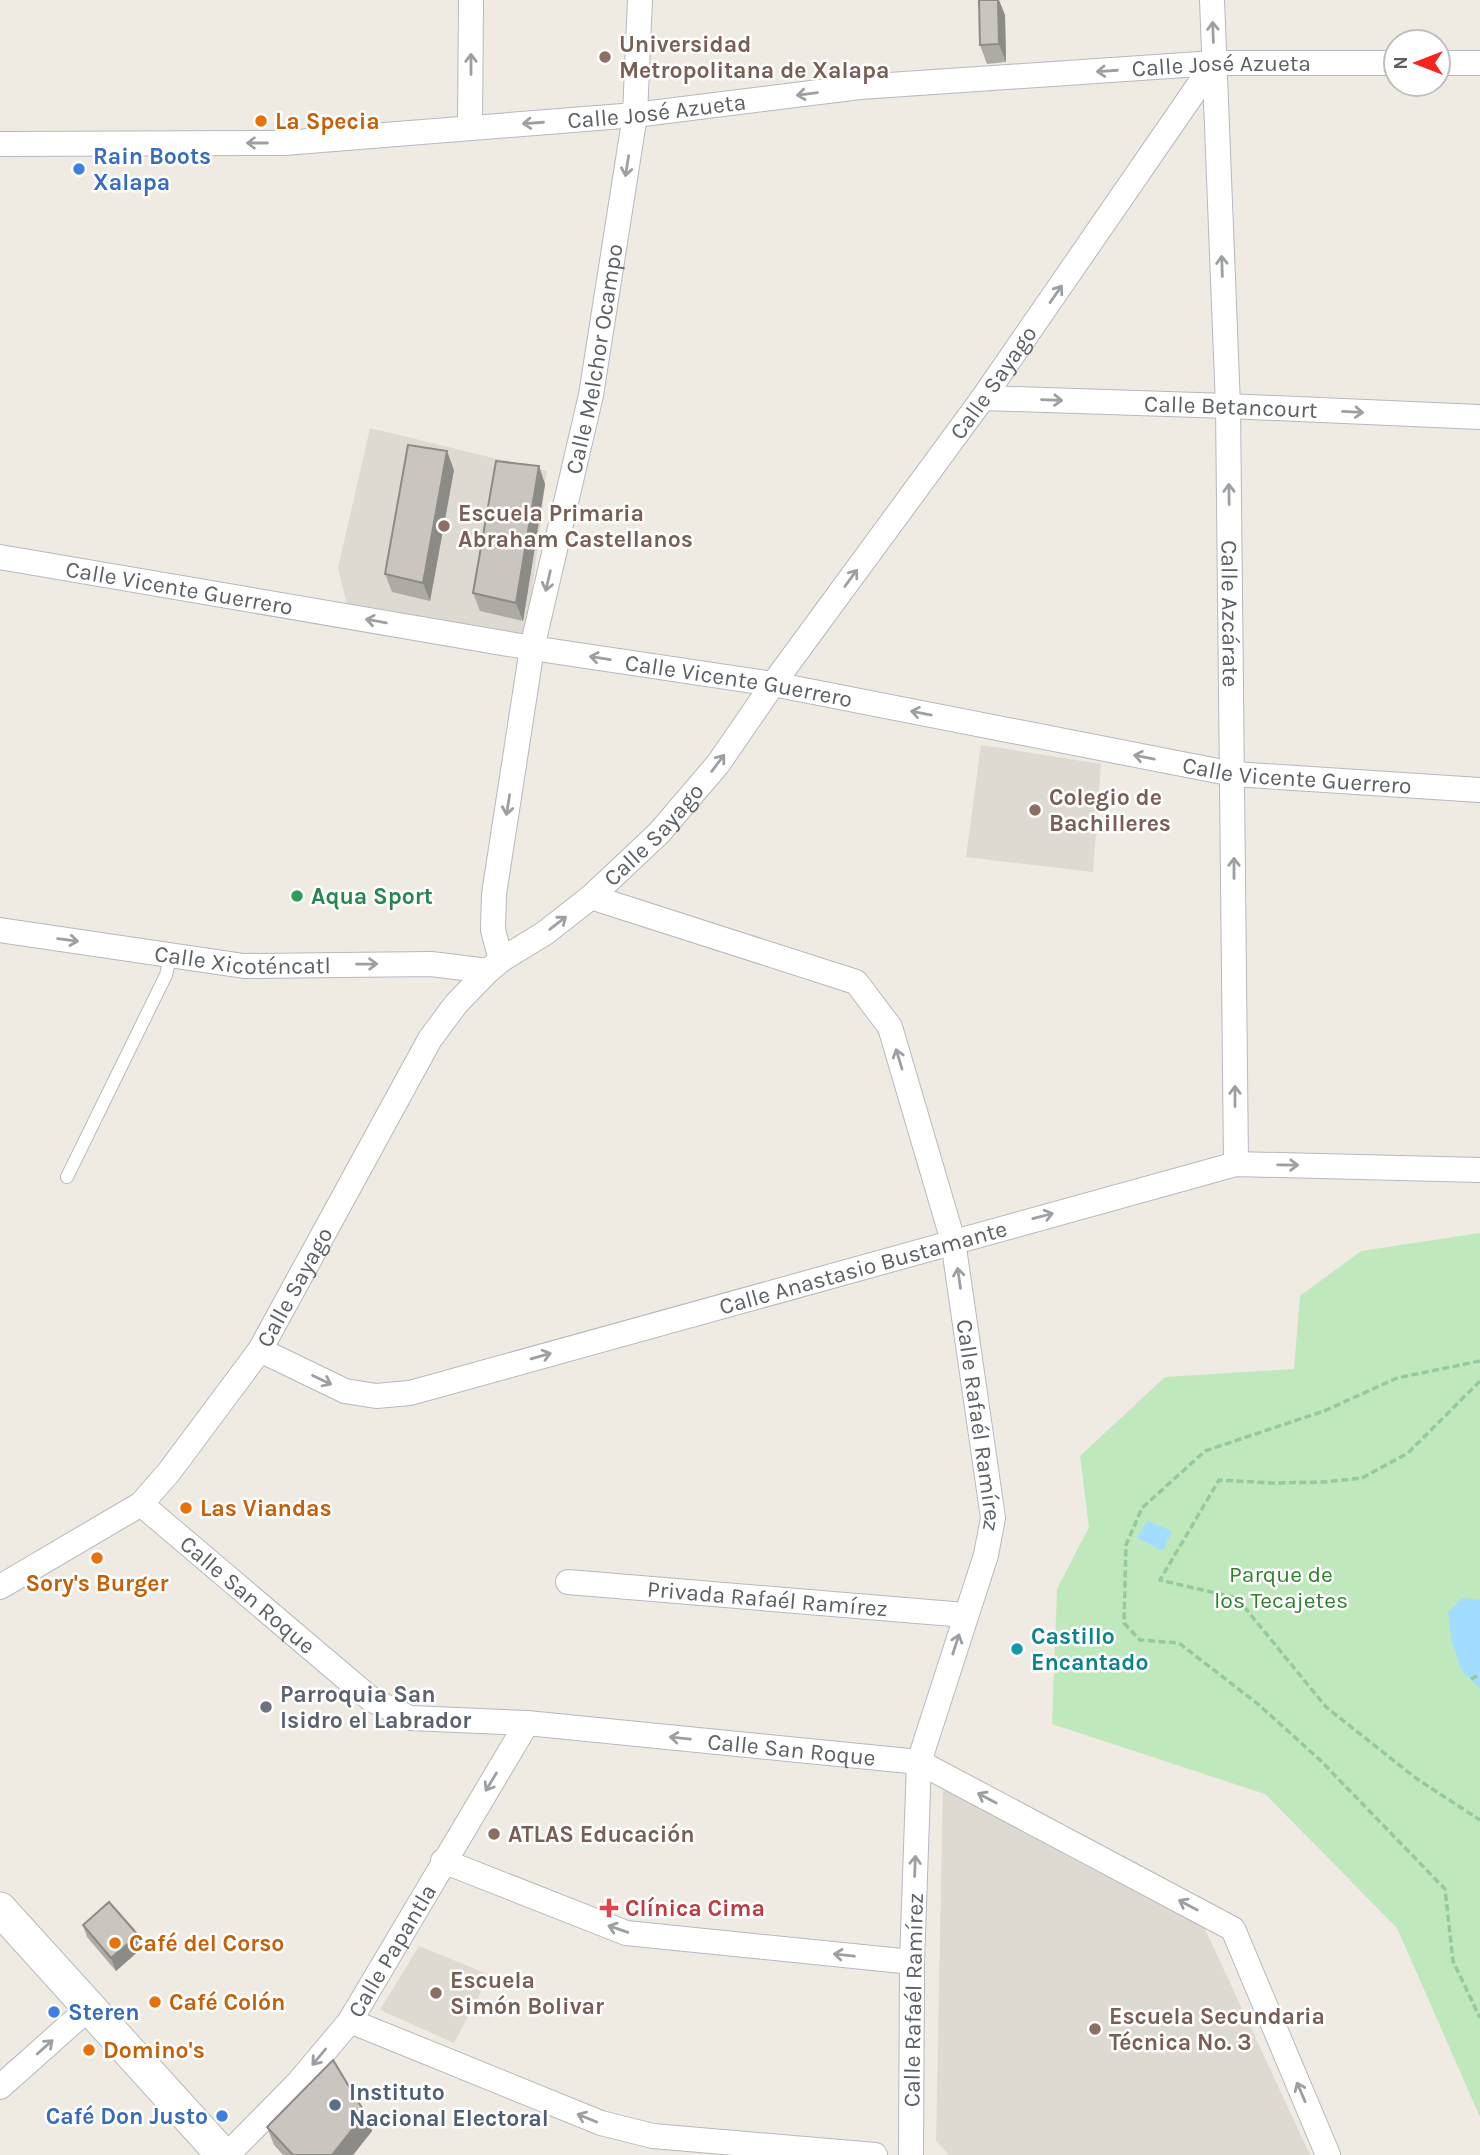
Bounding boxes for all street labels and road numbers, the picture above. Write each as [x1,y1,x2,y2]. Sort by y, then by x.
street label: Calle José Azueta [1131,50,1311,83]
street label: Calle José Azueta [566,88,747,134]
street label: Calle Melchor Ocampo [560,242,629,477]
street label: Calle Sayago [944,321,1043,445]
street label: Calle Betancourt [1144,390,1319,424]
street label: Calle Azcárate [1215,540,1244,687]
street label: Calle Vicente Guerrero [64,555,295,621]
street label: Calle Vicente Guerrero [623,649,855,713]
street label: Calle Vicente Guerrero [1180,751,1412,800]
street label: Calle Sayago [598,778,710,892]
street label: Calle Xicoténcatl [153,940,331,980]
street label: Calle Anastasio Bustamante [716,1215,1010,1321]
street label: Calle Sayago [251,1223,338,1352]
street label: Calle Rafaél Ramírez [950,1317,1006,1534]
street label: Calle San Roque [174,1530,321,1660]
street label: Privada Rafaél Ramírez [646,1576,889,1623]
street label: Calle San Roque [706,1728,877,1772]
street label: Calle Papantla [342,1879,442,2022]
street label: Calle Rafaél Ramírez [898,1893,929,2107]

